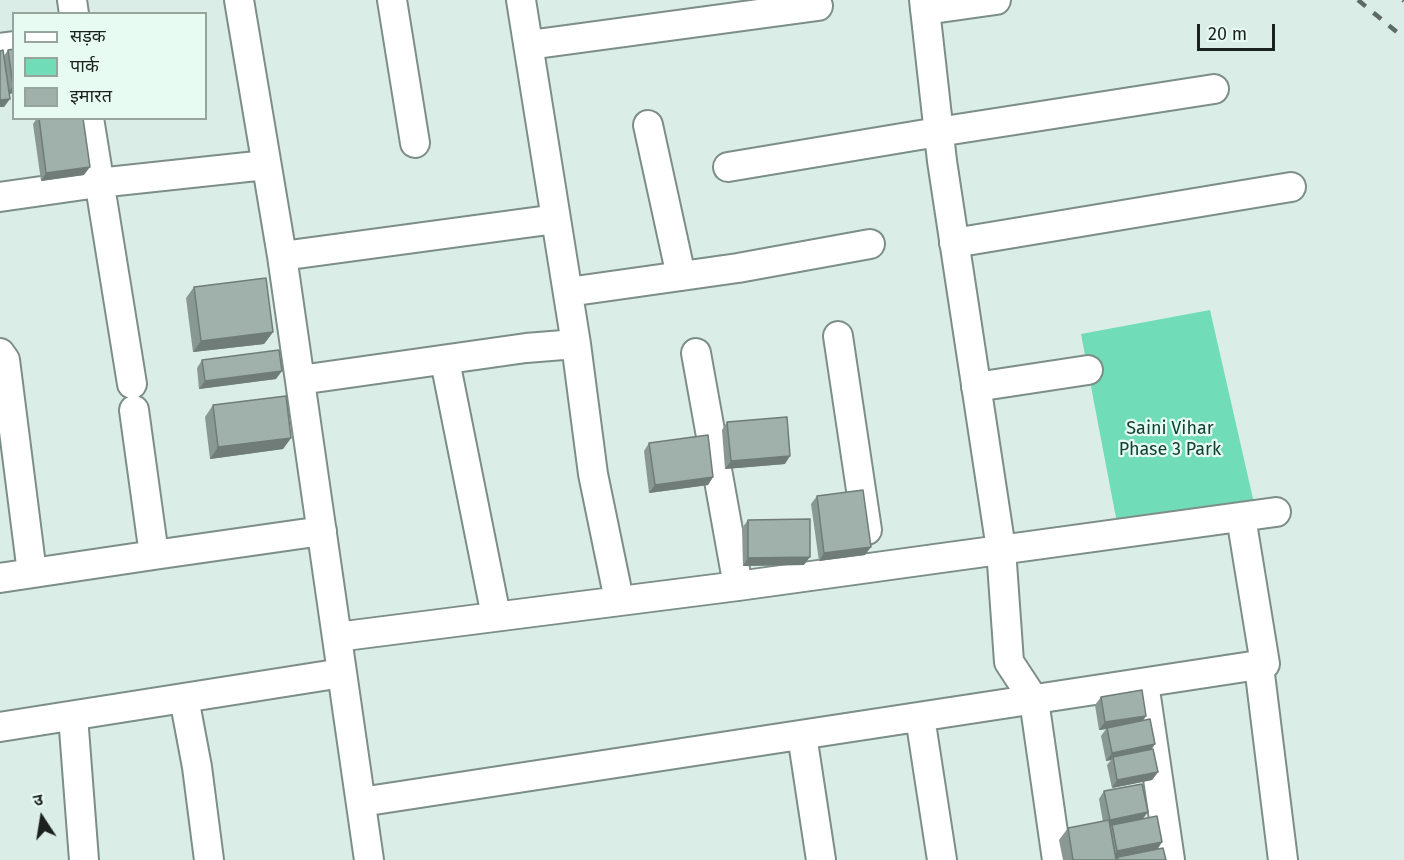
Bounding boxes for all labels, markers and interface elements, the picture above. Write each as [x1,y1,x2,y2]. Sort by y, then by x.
legend [12,12,207,120]
scale bar [1200,12,1278,50]
text: 20 m [1208,23,1247,45]
text: सड़क [70,25,106,47]
text: पार्क [70,55,99,77]
text: इमारत [70,85,112,107]
park label: Saini Vihar Phase 3 Park [1119,418,1221,460]
north arrow [12,788,72,848]
text: उ [32,790,45,810]

